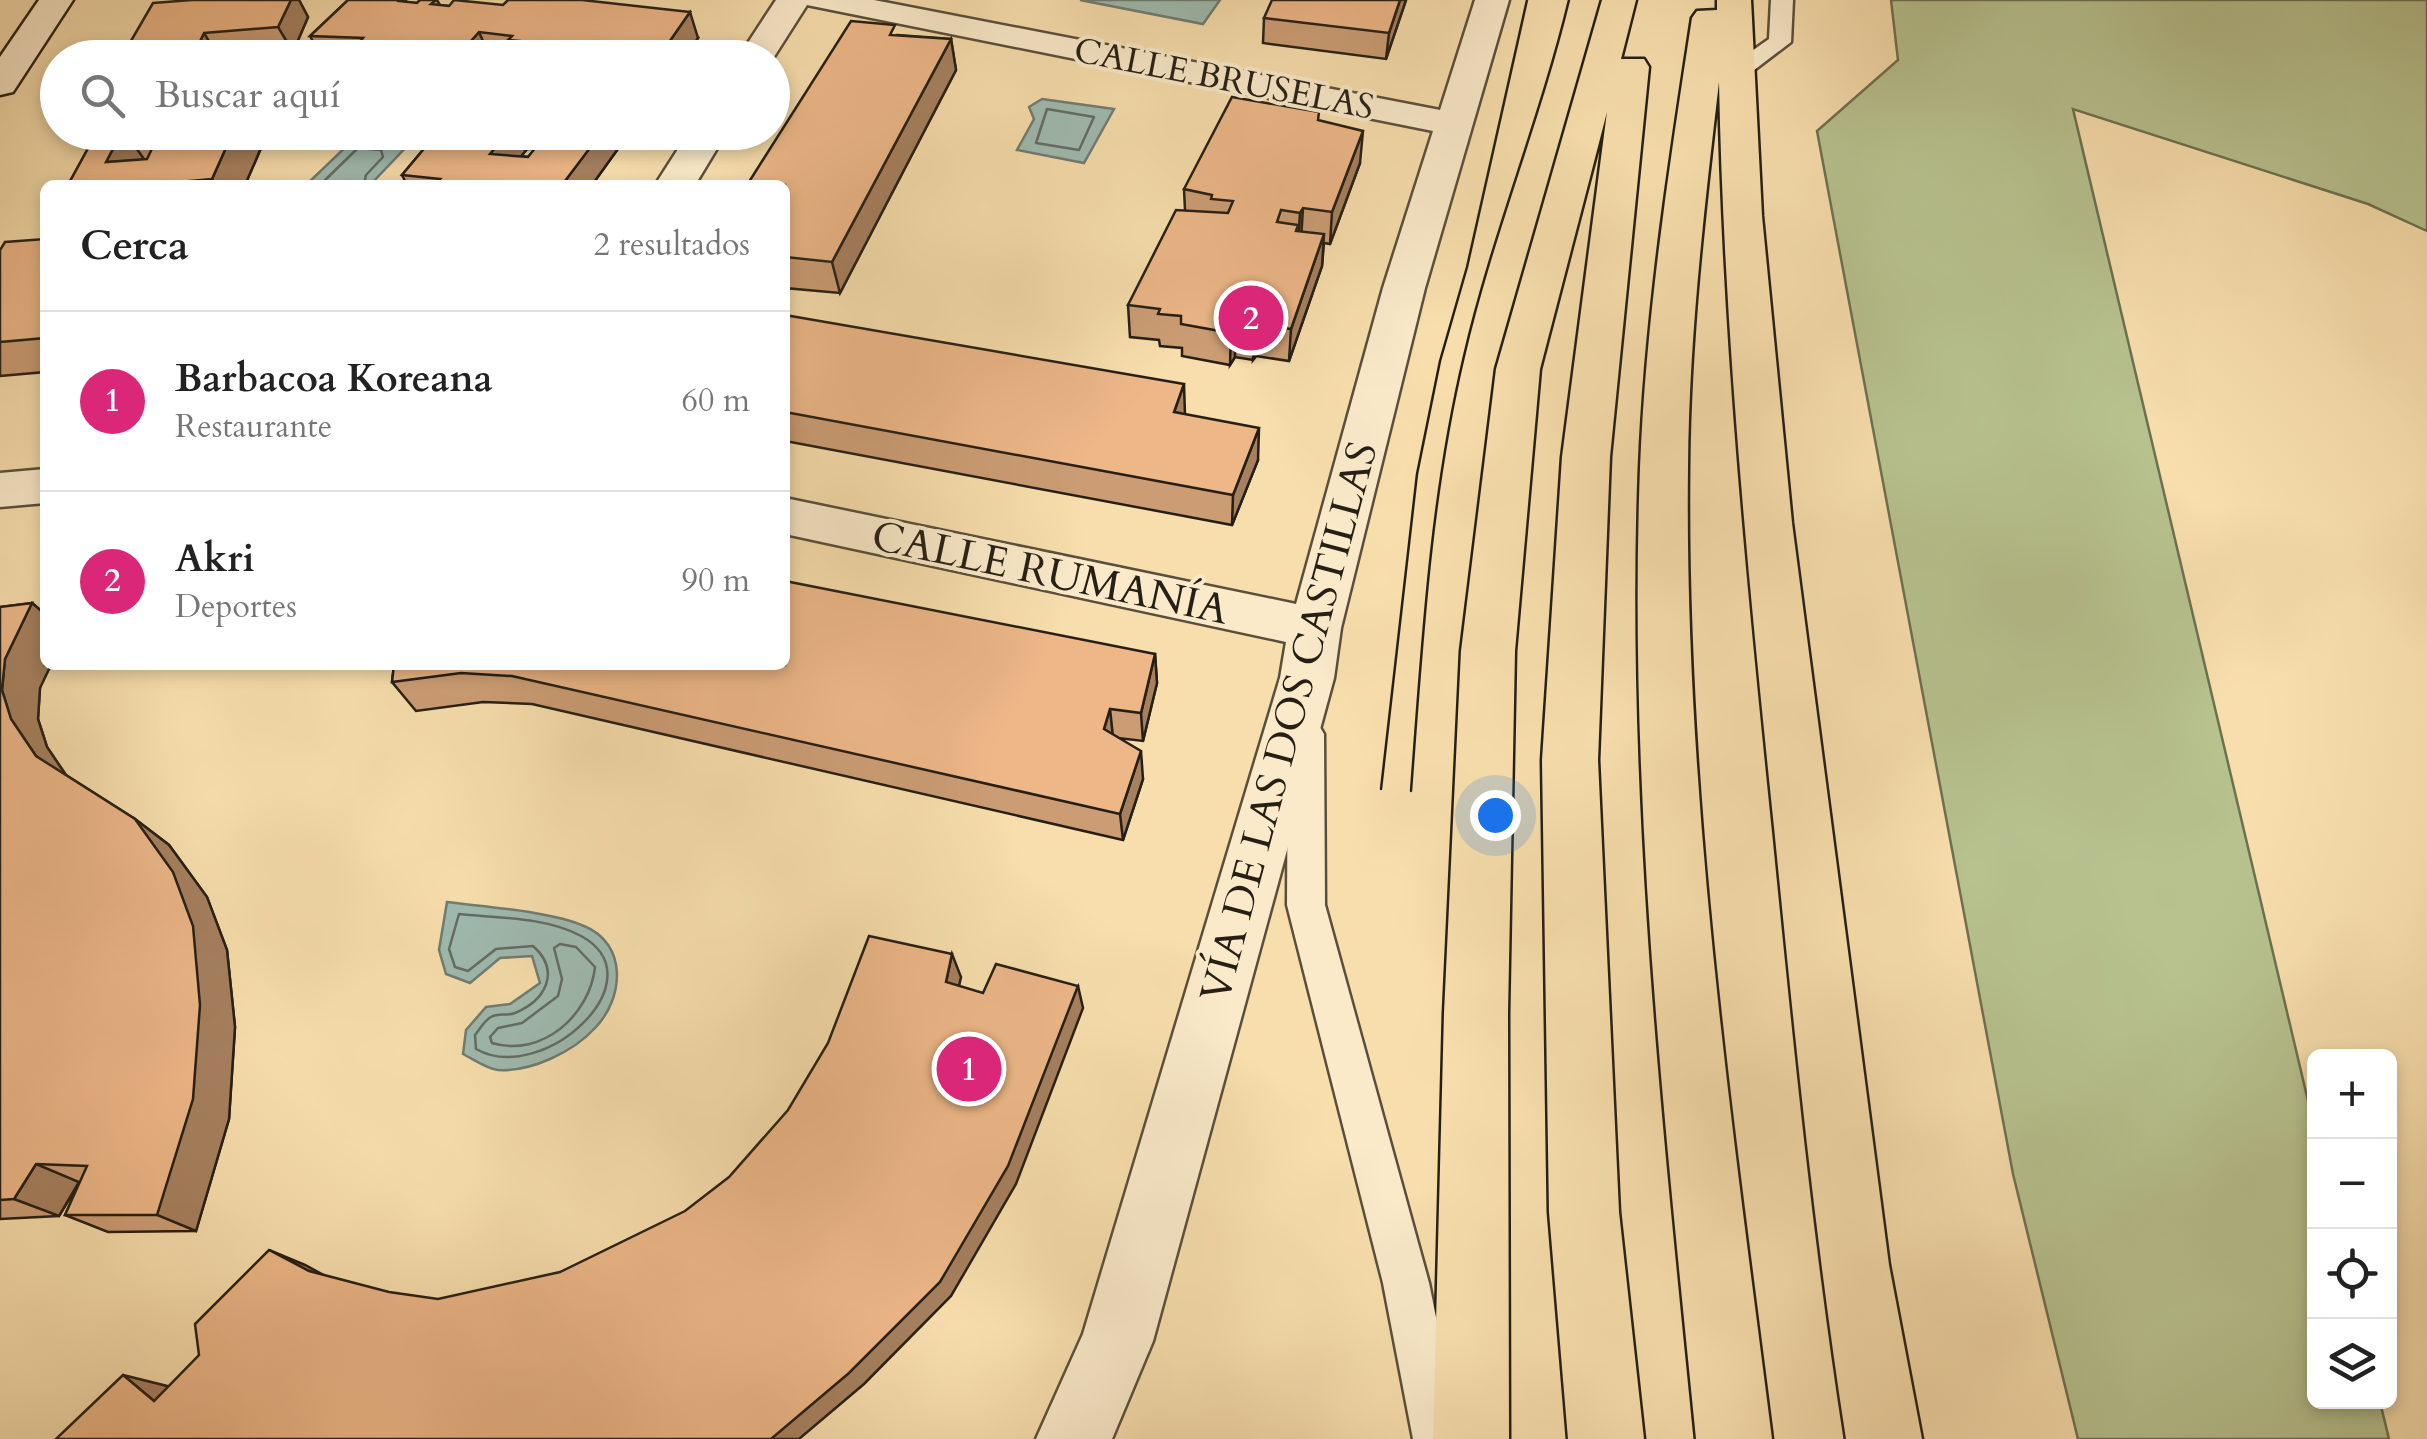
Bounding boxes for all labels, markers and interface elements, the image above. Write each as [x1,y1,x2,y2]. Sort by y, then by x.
street label: CALLE BRUSELAS [1070,26,1378,132]
search box [40,40,790,150]
icon: search [75,68,130,123]
text: Buscar aquí [155,69,341,121]
text: Cerca [80,217,189,274]
text: 2 resultados [593,223,750,267]
pin: 2 [1218,280,1284,356]
text: Barbacoa Koreana [175,353,493,405]
text: 1 [104,379,121,423]
text: 60 m [682,379,750,423]
text: Restaurante [175,405,332,449]
street label: VÍA DE LAS DOS CASTILLAS [1187,435,1391,1009]
street label: CALLE RUMANÍA [867,507,1234,639]
text: Akri [175,533,255,585]
text: 2 [104,559,121,603]
text: 90 m [682,559,750,603]
text: Deportes [175,585,297,629]
your location [1470,790,1521,841]
pin: 1 [936,1032,1002,1106]
map controls [2307,1049,2397,1409]
button: + [2307,1049,2397,1139]
button: − [2307,1139,2397,1229]
button: locate [2307,1229,2397,1319]
button: layers [2307,1319,2397,1409]

